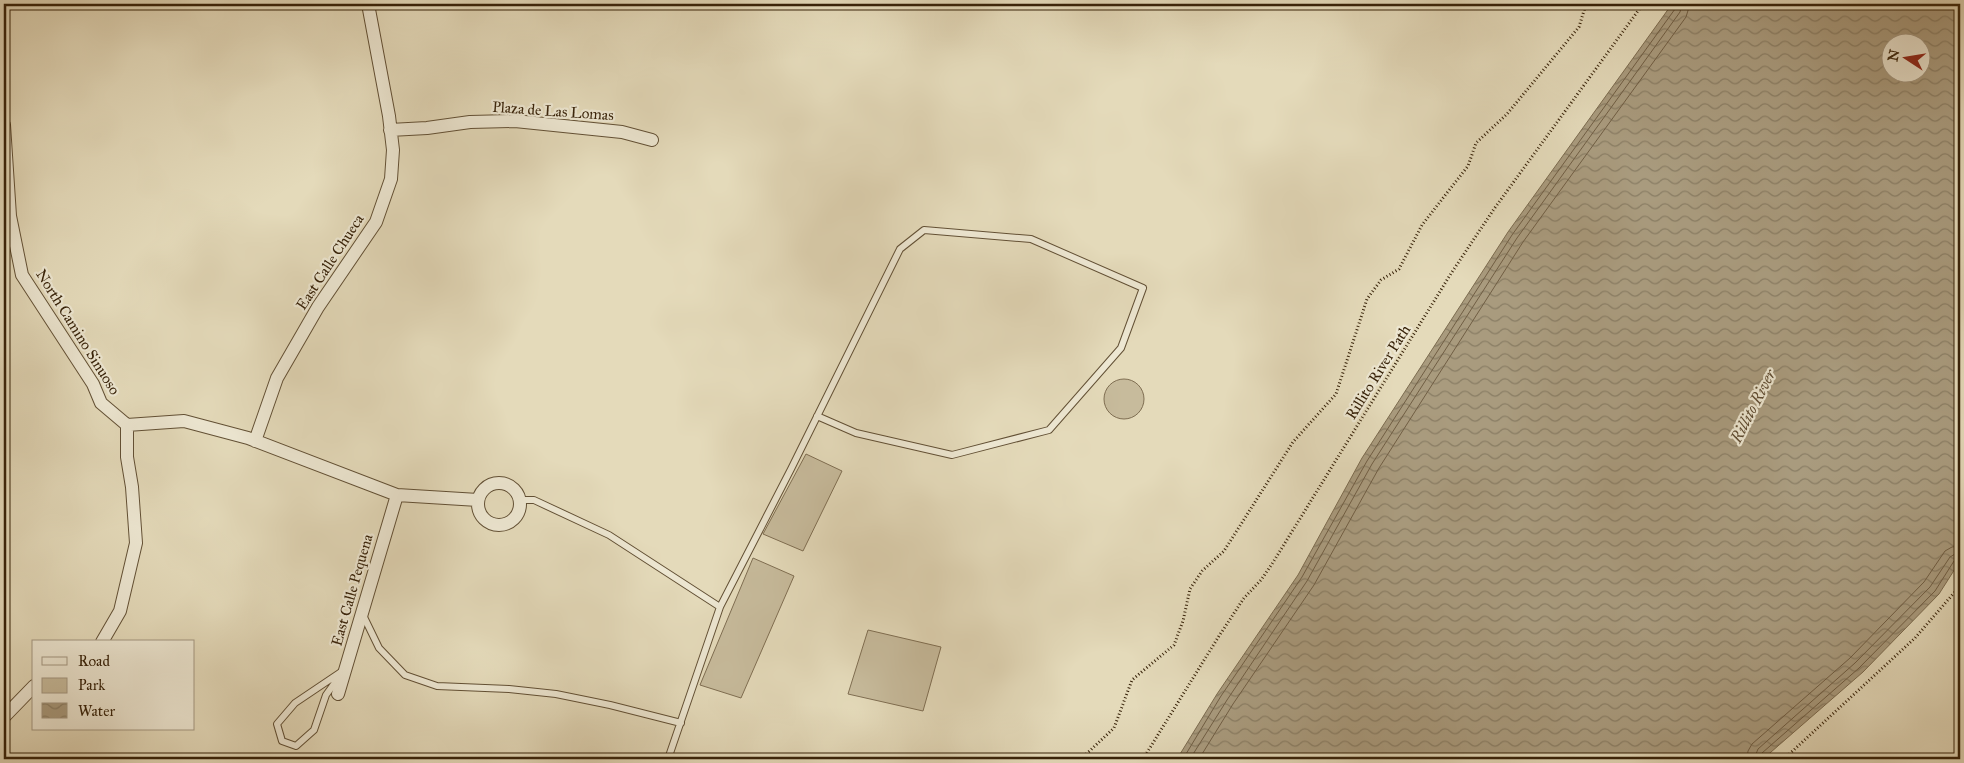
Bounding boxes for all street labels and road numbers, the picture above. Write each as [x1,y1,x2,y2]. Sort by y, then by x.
street label: Plaza de Las Lomas [492,98,614,124]
street label: East Calle Chueca [292,210,368,313]
street label: North Camino Sinuoso [32,266,124,398]
street label: Rillito River Path [1342,321,1415,423]
street label: East Calle Pequena [327,531,378,648]

